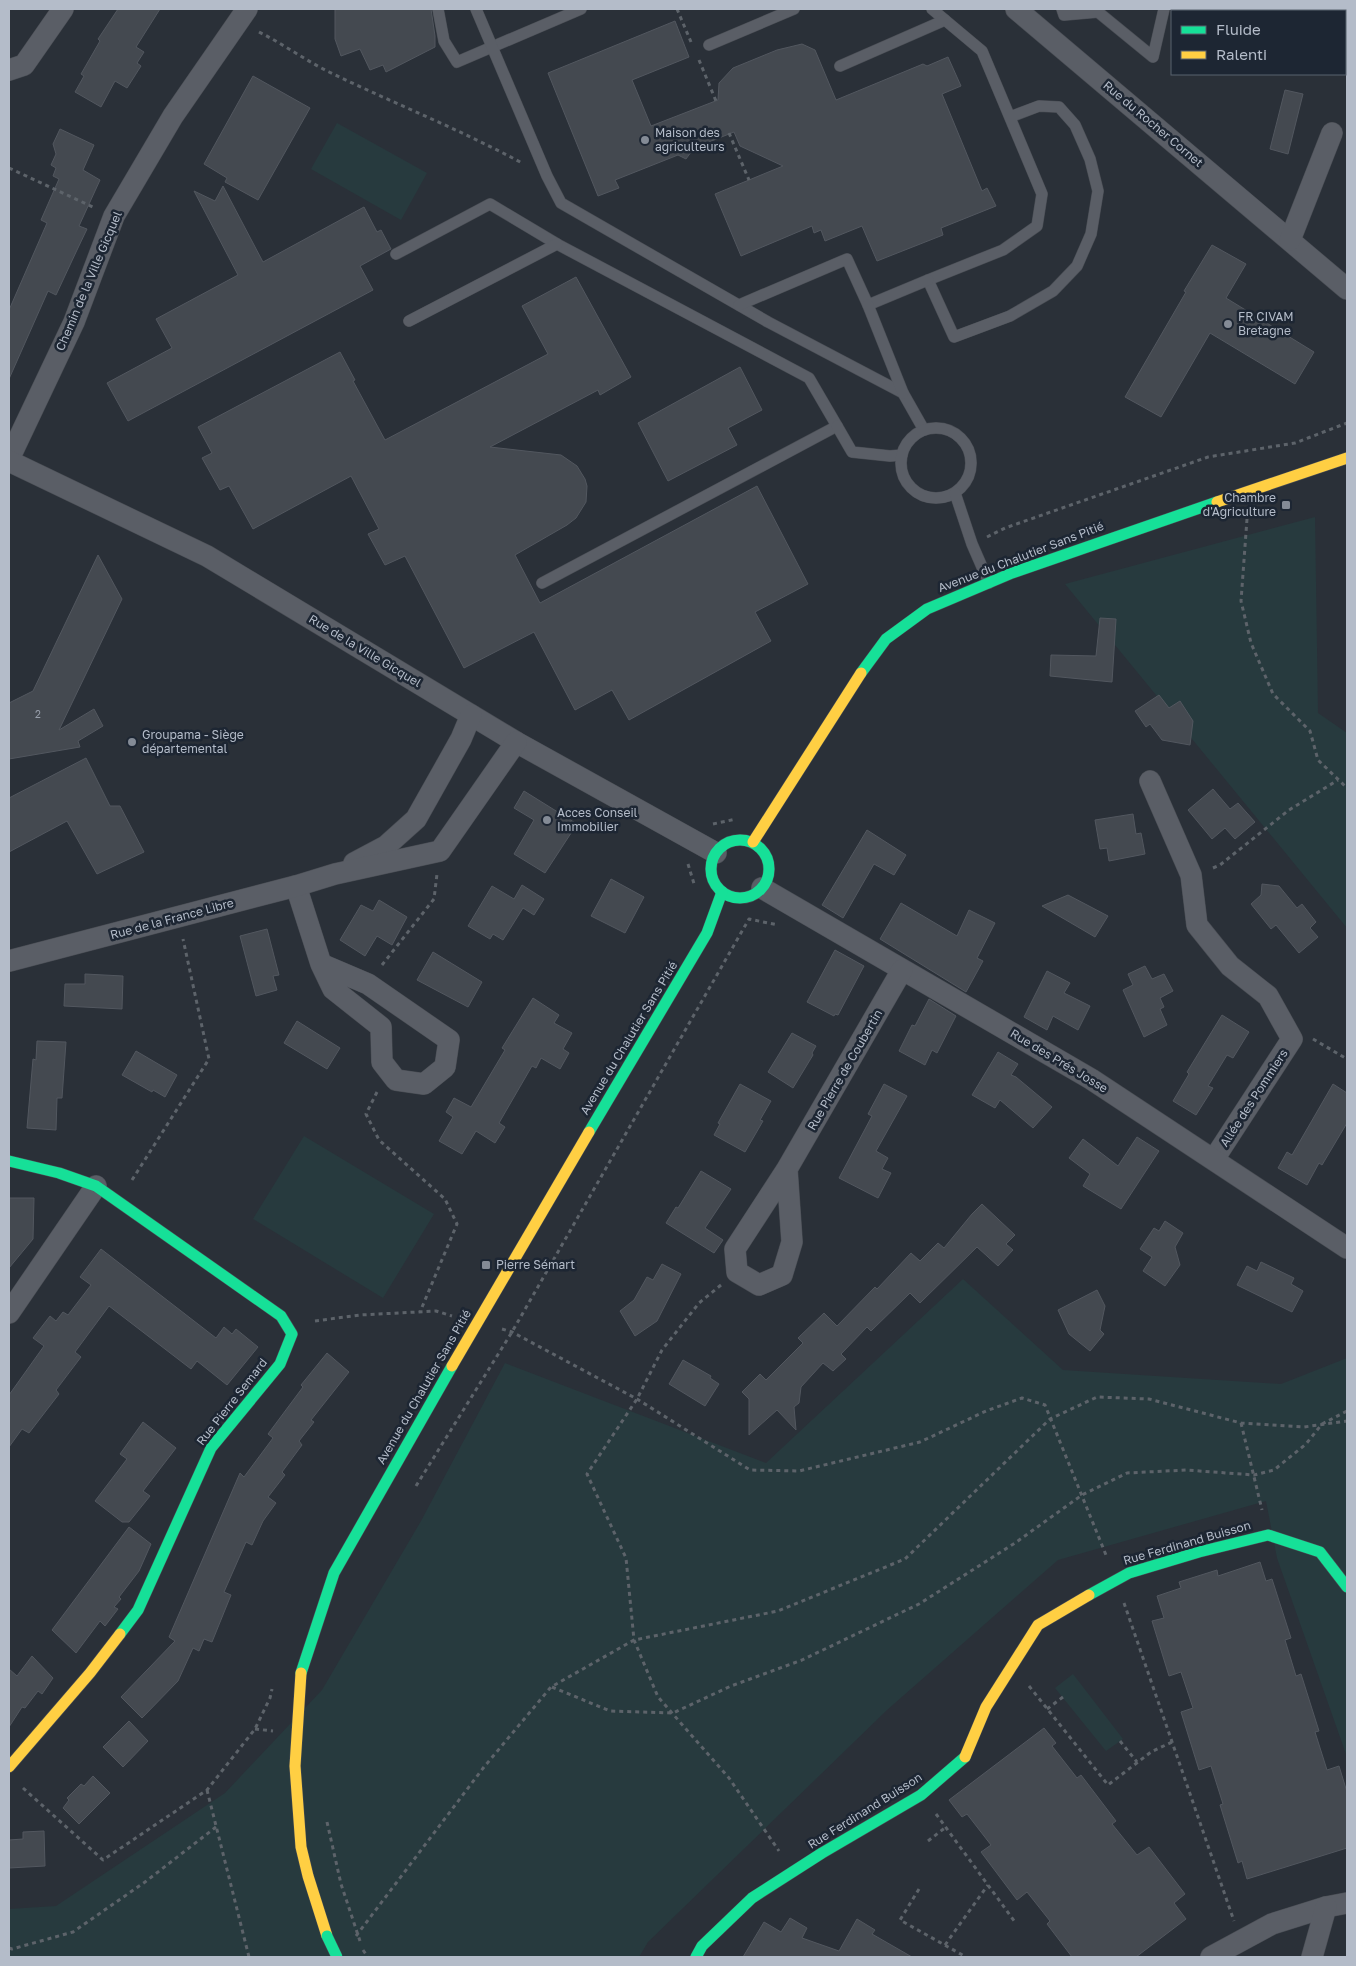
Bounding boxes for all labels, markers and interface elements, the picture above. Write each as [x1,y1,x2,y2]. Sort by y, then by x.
legend [1171,10,1346,75]
text: Fluide [1216,20,1261,38]
text: Ralenti [1216,45,1267,63]
street label: Rue du Rocher Cornet [1100,77,1206,170]
place label: Maison des agriculteurs [655,125,725,154]
marker: Maison des agriculteurs [639,134,651,146]
street label: Chemin de la Ville Gicquel [52,209,125,353]
place label: FR CIVAM Bretagne [1238,309,1294,338]
marker: FR CIVAM Bretagne [1222,318,1234,330]
place label: Chambre d'Agriculture [1203,490,1276,519]
marker: Chambre d'Agriculture [1280,499,1292,511]
street label: Avenue du Chalutier Sans Pitié [936,518,1106,595]
street label: Rue de la Ville Gicquel [306,611,424,690]
house number: 2 [35,708,41,720]
place label: Groupama - Siège départemental [142,727,244,756]
marker: Groupama - Siège départemental [126,736,138,748]
place label: Acces Conseil Immobilier [557,805,638,834]
marker: Acces Conseil Immobilier [541,814,553,826]
street label: Rue de la France Libre [108,895,235,942]
street label: Avenue du Chalutier Sans Pitié [577,958,680,1117]
street label: Rue Pierre de Coubertin [804,1007,885,1133]
street label: Rue des Prés Josse [1008,1026,1111,1096]
street label: Allée des Pommiers [1216,1046,1291,1149]
place label: Pierre Sémart [496,1257,575,1272]
marker: Pierre Sémart [480,1259,492,1271]
street label: Avenue du Chalutier Sans Pitié [373,1307,474,1467]
street label: Rue Pierre Semard [193,1355,270,1448]
street label: Rue Ferdinand Buisson [1121,1517,1252,1568]
street label: Rue Ferdinand Buisson [805,1769,925,1852]

